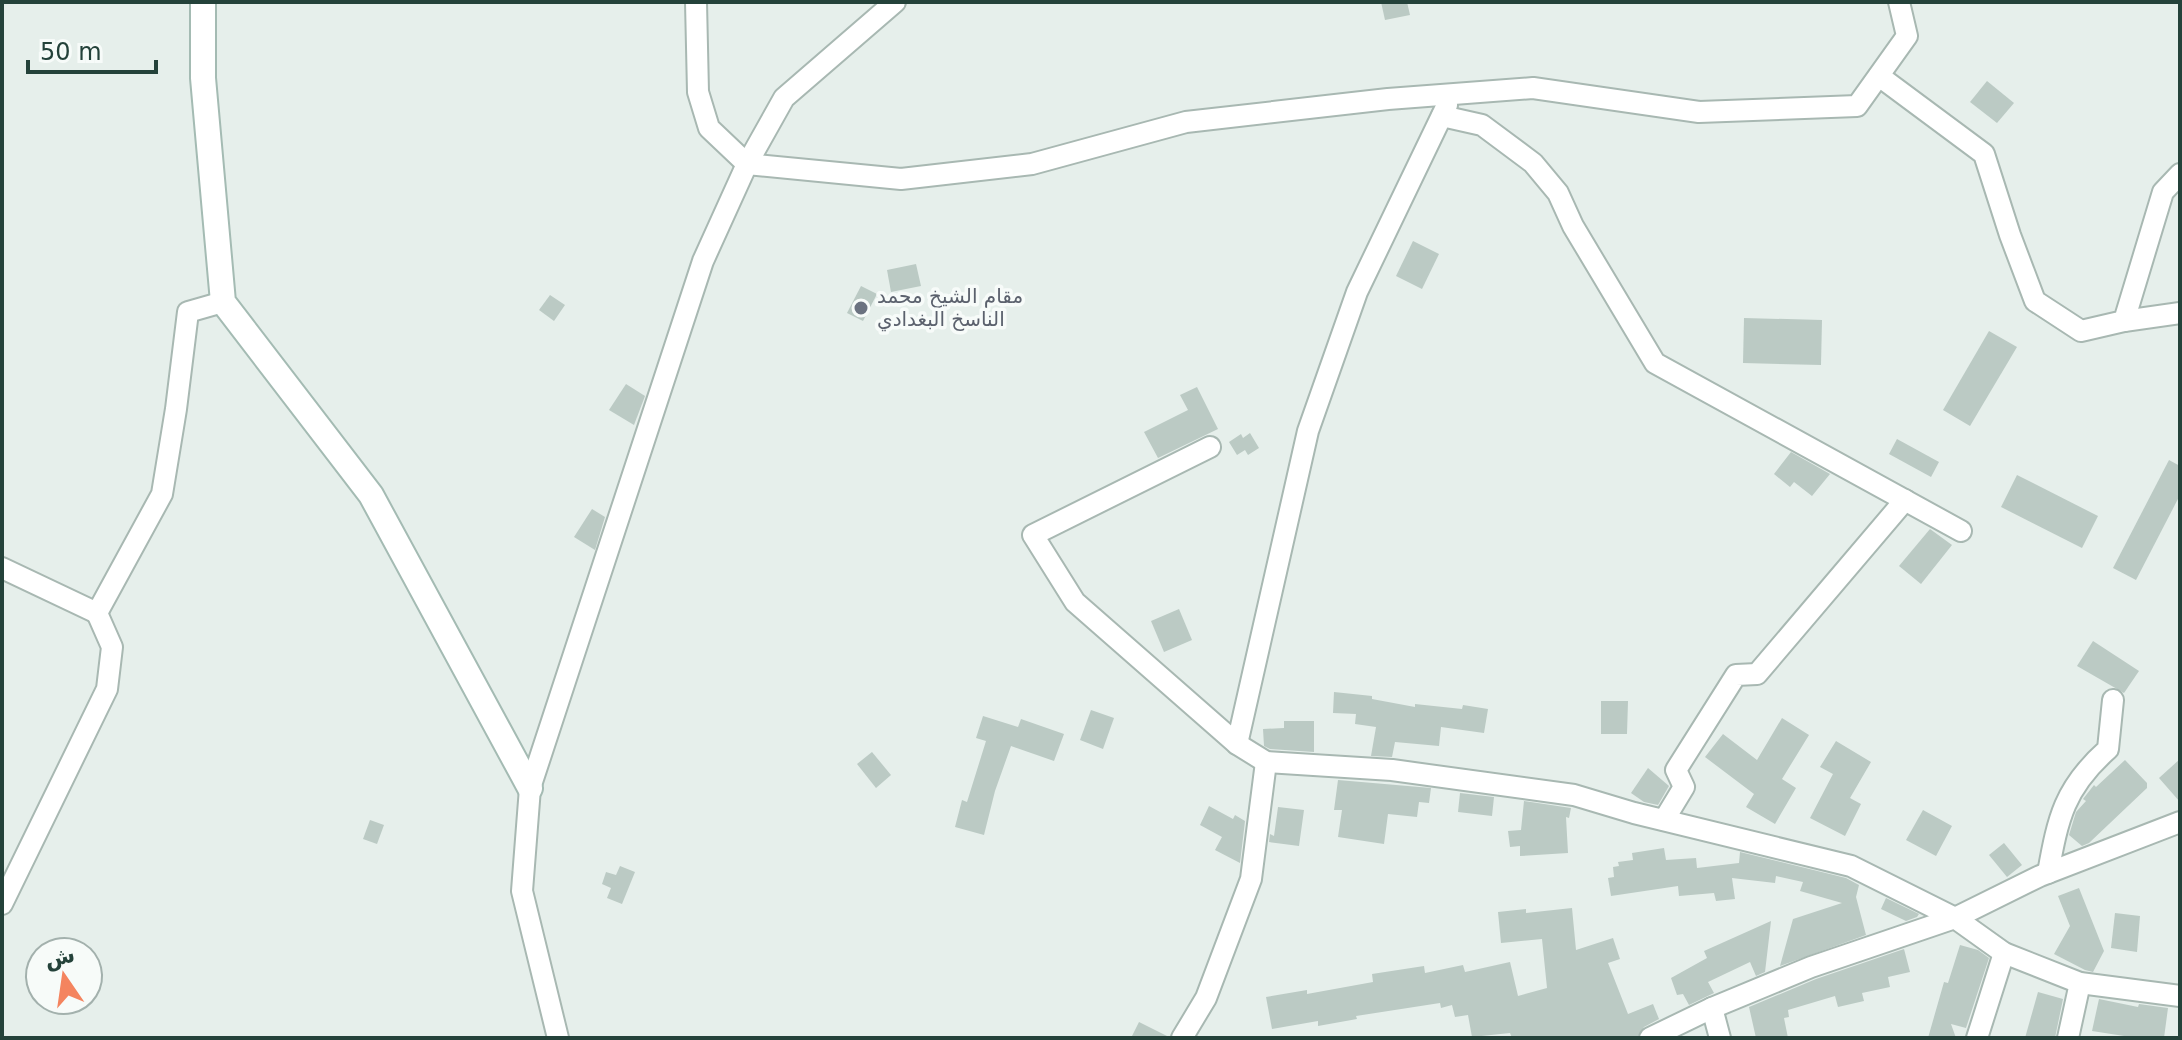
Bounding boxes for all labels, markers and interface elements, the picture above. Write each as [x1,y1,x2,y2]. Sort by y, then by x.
scale bar [28,24,156,74]
text: 50 m [40,38,102,66]
place label: مقام الشيخ محمد الناسخ البغدادي [877,284,1023,332]
marker: مقام الشيخ محمد الناسخ البغدادي [852,299,870,317]
north arrow [24,936,104,1016]
text: ش [42,941,77,973]

